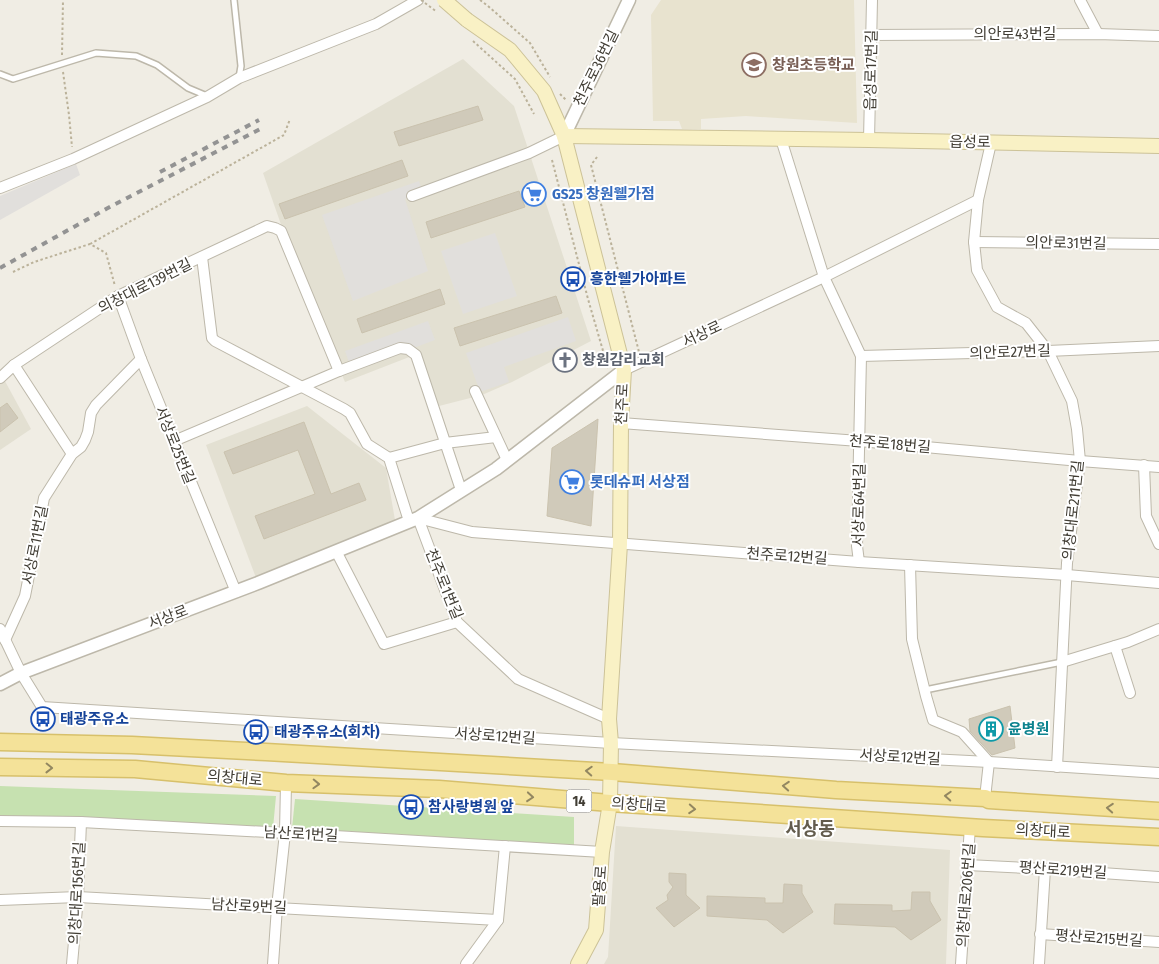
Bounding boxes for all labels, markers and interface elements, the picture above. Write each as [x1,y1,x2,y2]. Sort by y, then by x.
street label: 의안로43번길 [974,25,1056,43]
street label: 천주로36번길 [570,27,622,109]
street label: 읍성로17번길 [861,29,881,111]
school or university icon: 창원초등학교 [741,52,767,78]
place label: 창원초등학교 [772,56,855,74]
street label: 읍성로 [949,133,991,151]
supermarket icon: GS25 창원웰가점 [521,181,547,207]
place label: GS25 창원웰가점 [552,185,655,203]
street label: 의안로31번길 [1025,233,1107,253]
street label: 의창대로139번길 [95,255,195,317]
bus stop icon: 흥한웰가아파트 [560,266,586,292]
place label: 흥한웰가아파트 [590,270,687,288]
street label: 서상로 [679,317,725,351]
street label: 의안로27번길 [969,342,1051,362]
church icon: 창원감리교회 [552,347,578,373]
place label: 창원감리교회 [582,351,665,369]
street label: 천주로 [612,383,632,425]
street label: 서상로25번길 [151,403,199,487]
street label: 천주로18번길 [848,431,932,457]
street label: 의창대로211번길 [1059,459,1087,561]
street label: 서상로64번길 [849,463,869,547]
supermarket icon: 롯데슈퍼 서상점 [559,469,585,495]
place label: 롯데슈퍼 서상점 [590,473,690,491]
street label: 서상로11번길 [18,504,52,586]
street label: 천주로12번길 [746,544,828,568]
street label: 천주로1번길 [422,546,466,622]
street label: 서상로 [145,601,191,633]
bus stop icon: 태광주유소 [30,706,56,732]
place label: 태광주유소 [60,710,129,728]
building icon: 윤병원 [978,716,1004,742]
bus stop icon: 태광주유소(회차) [243,719,269,745]
place label: 윤병원 [1008,720,1049,738]
place label: 태광주유소(회차) [274,723,380,741]
street label: 서상로12번길 [454,724,536,748]
street label: 서상로12번길 [859,746,941,768]
one-way arrow [45,763,53,773]
one-way arrow [585,765,593,776]
street label: 의창대로 [207,767,263,789]
one-way arrow [312,778,320,789]
one-way arrow [782,781,790,792]
road number: 14 [566,789,592,812]
one-way arrow [944,790,952,801]
one-way arrow [526,791,534,802]
bus stop icon: 참사랑병원 앞 [398,794,424,820]
street label: 의창대로 [611,794,667,816]
place label: 참사랑병원 앞 [428,798,514,816]
one-way arrow [1106,802,1114,813]
one-way arrow [688,803,696,814]
district label: 서상동 [785,818,835,840]
street label: 의창대로 [1015,821,1071,841]
street label: 남산로1번길 [263,823,339,845]
street label: 의창대로156번길 [65,841,89,945]
street label: 의창대로206번길 [953,842,979,948]
street label: 평산로219번길 [1018,858,1108,882]
street label: 팔용로 [590,865,610,907]
street label: 남산로9번길 [210,895,288,917]
street label: 평산로215번길 [1054,926,1144,950]

